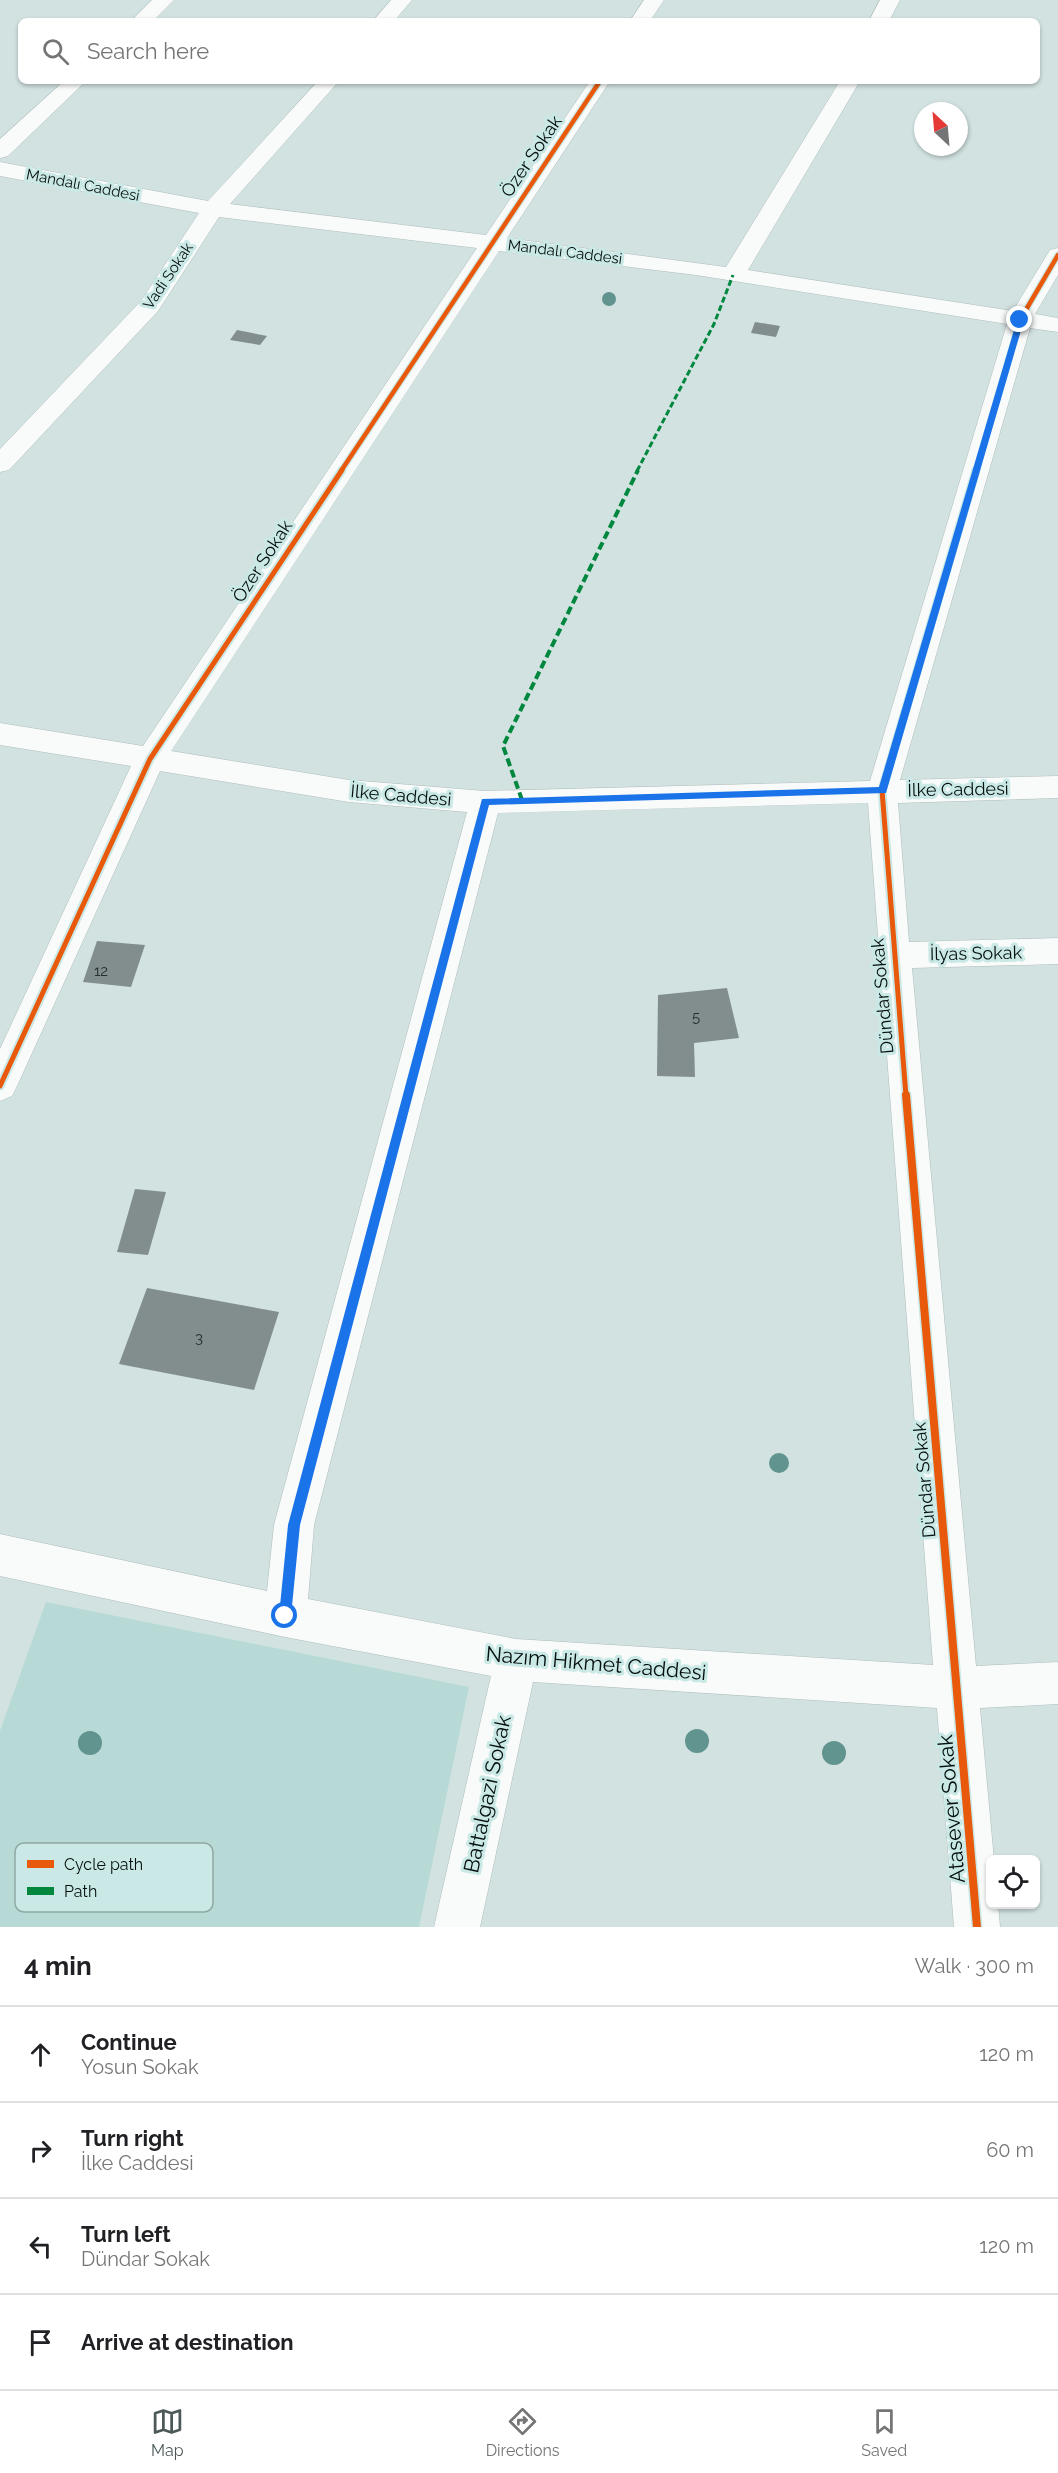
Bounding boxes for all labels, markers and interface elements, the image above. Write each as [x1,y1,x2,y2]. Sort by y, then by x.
search box [18,18,1040,84]
icon: search [39,35,72,68]
text: Search here [87,38,209,64]
north arrow [914,102,968,156]
street label: Özer Sokak [496,111,566,201]
street label: Mandalı Caddesi [25,165,141,205]
street label: Mandalı Caddesi [507,236,623,268]
street label: Vadi Sokak [139,239,197,313]
route end [1006,306,1032,332]
street label: Özer Sokak [228,516,297,606]
street label: İlke Caddesi [907,778,1009,800]
street label: İlke Caddesi [350,780,452,810]
street label: Dündar Sokak [866,937,898,1055]
street label: İlyas Sokak [930,942,1023,964]
house number: 12 [94,962,108,980]
house number: 5 [692,1008,700,1026]
house number: 3 [195,1329,203,1347]
street label: Dündar Sokak [908,1421,940,1539]
route start [271,1602,297,1628]
street label: Nazım Hikmet Caddesi [485,1641,707,1685]
street label: Battalgazi Sokak [458,1713,516,1875]
street label: Atasever Sokak [932,1734,970,1884]
legend [15,1843,213,1912]
text: Cycle path [64,1855,143,1874]
map controls [986,1855,1040,1909]
button: locate [986,1855,1040,1909]
text: Path [64,1882,97,1901]
text: 4 min [24,1951,92,1981]
text: Walk · 300 m [915,1954,1034,1978]
text: Continue [81,2029,177,2055]
icon: ahead [24,2038,57,2071]
text: 120 m [979,2042,1034,2066]
text: Yosun Sokak [81,2055,199,2079]
text: Turn right [81,2125,184,2151]
icon: right [24,2134,57,2167]
text: 60 m [986,2138,1034,2162]
text: İlke Caddesi [81,2151,194,2175]
text: Turn left [81,2221,171,2247]
icon: left [24,2230,57,2263]
text: 120 m [979,2234,1034,2258]
text: Dündar Sokak [81,2247,210,2271]
icon: arrive [24,2326,57,2359]
text: Arrive at destination [81,2329,294,2355]
tab: Map [151,2405,184,2460]
tab: Directions [486,2405,560,2460]
tab: Saved [861,2405,907,2460]

